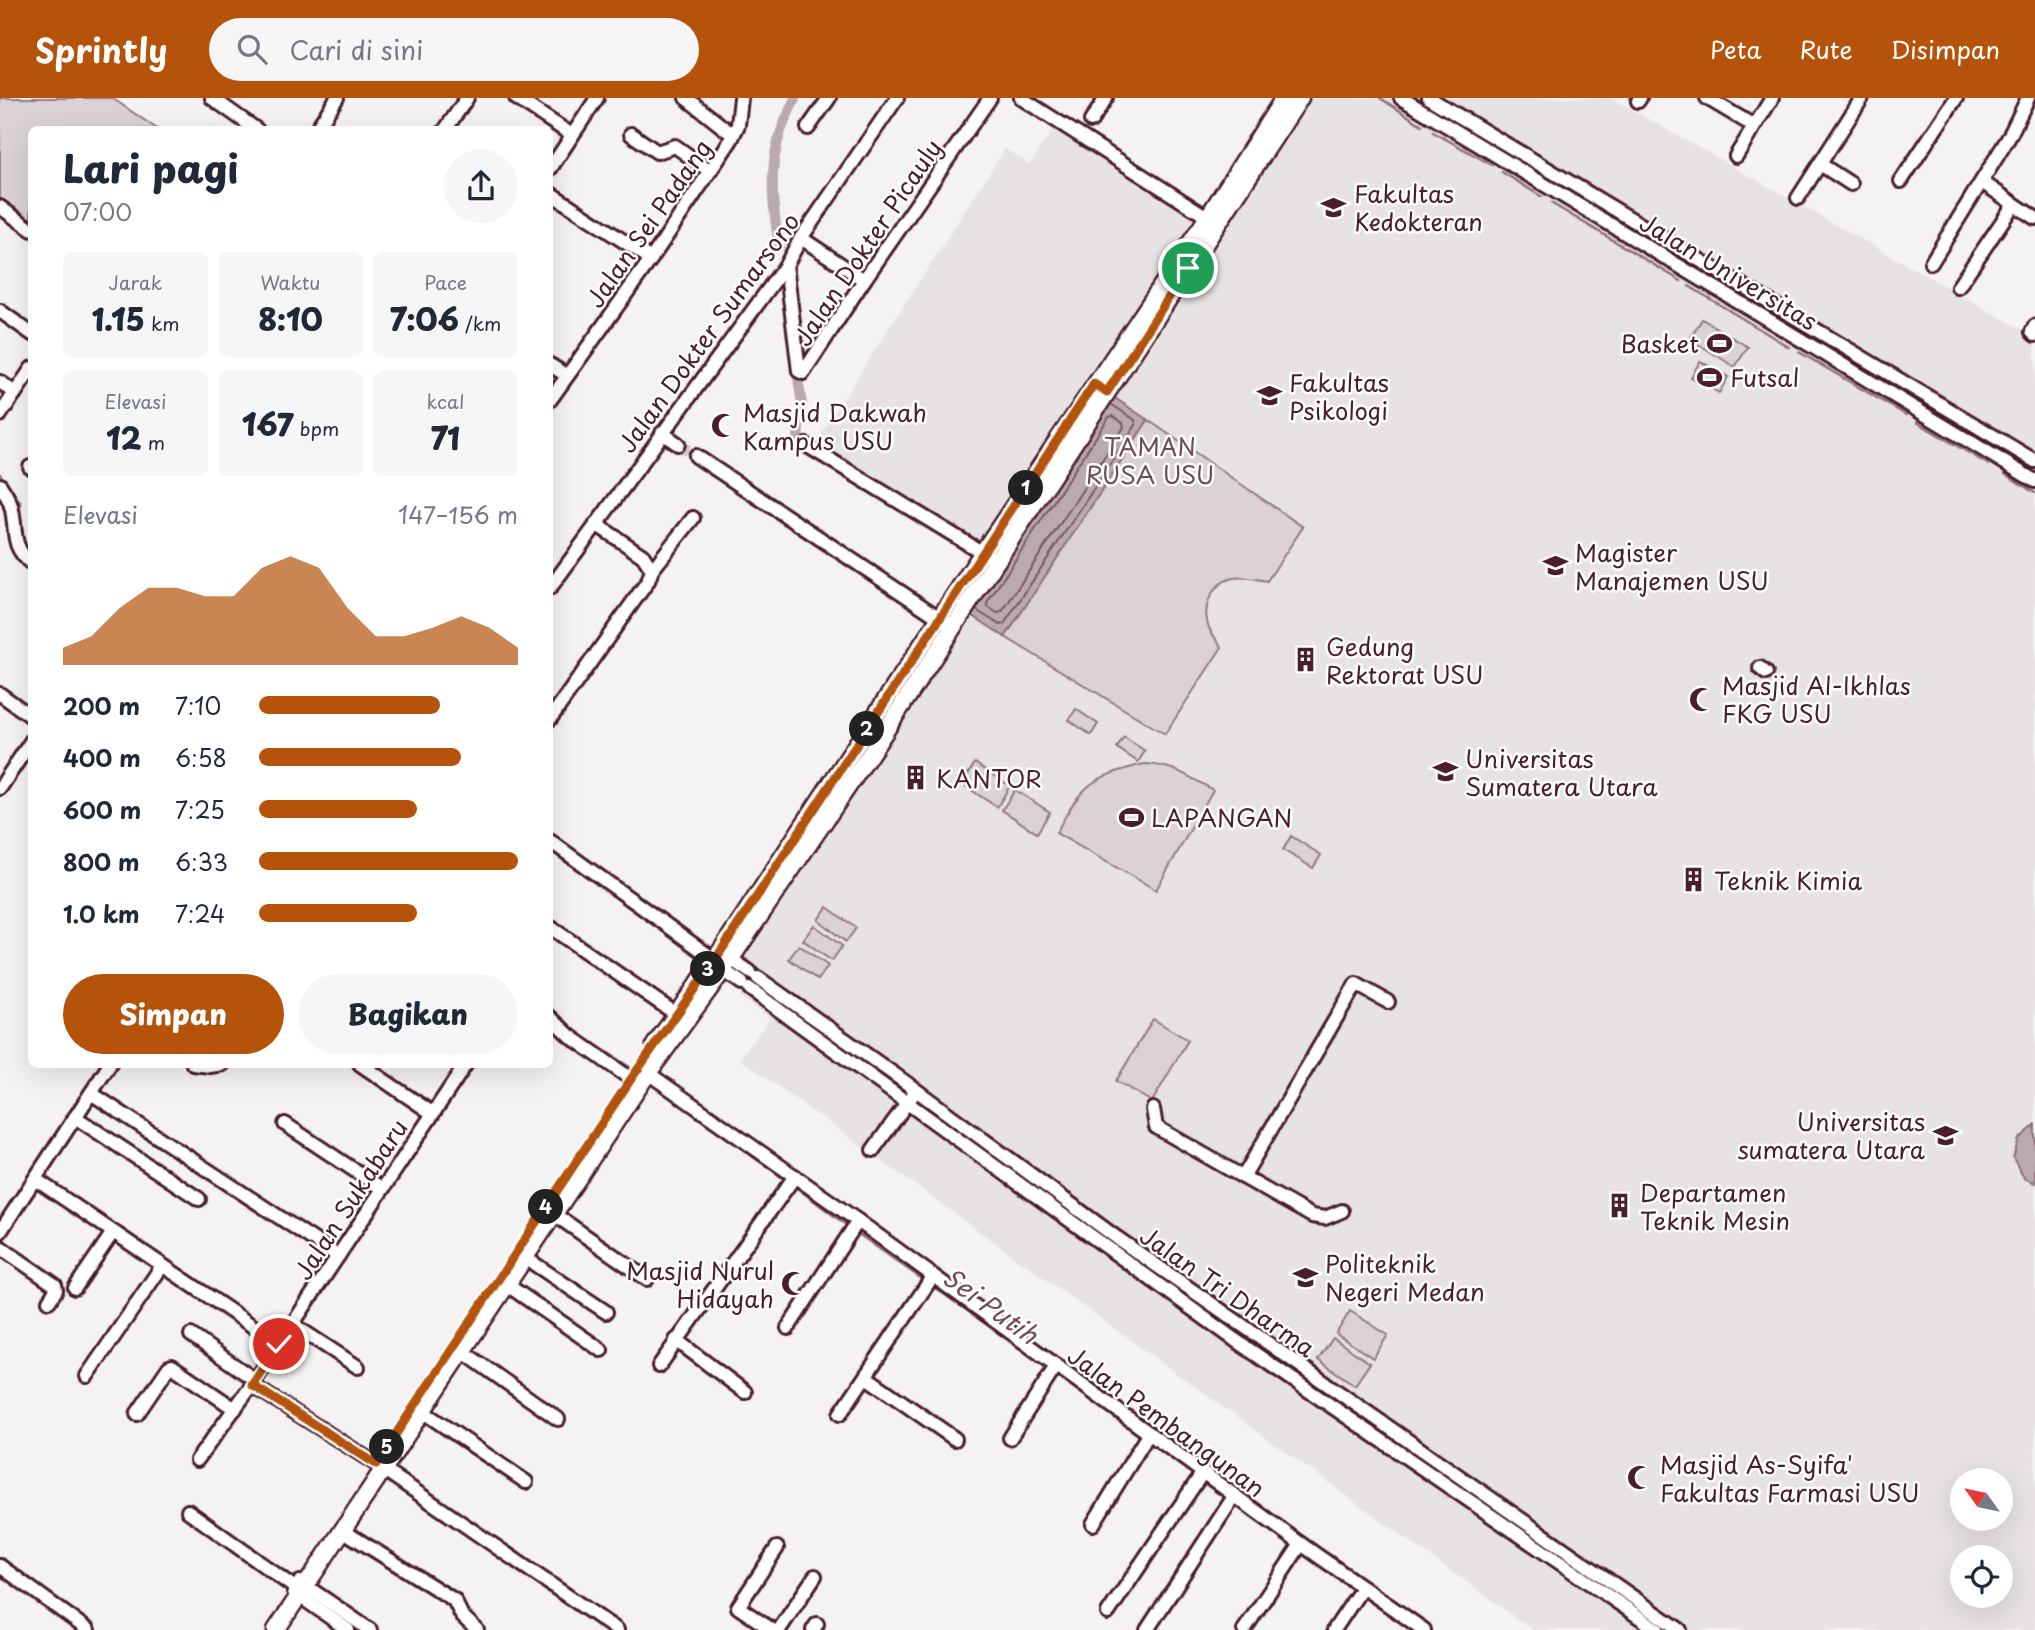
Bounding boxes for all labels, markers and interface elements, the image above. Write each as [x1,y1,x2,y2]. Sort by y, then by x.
search box [209,18,699,81]
text: Sprintly [35,24,167,74]
icon: search [233,30,271,68]
text: Cari di sini [289,30,423,69]
text: Peta [1710,31,1762,67]
text: Rute [1800,31,1852,67]
text: Disimpan [1890,31,2000,67]
street label: Jalan Dokter Picauly [784,131,950,353]
street label: Jalan Sei Padang [577,132,719,314]
text: Lari pagi [63,139,239,196]
button: share [444,149,518,223]
place label: Fakultas Kedokteran [1354,175,1483,239]
school or university icon: Fakultas Kedokteran [1320,193,1348,221]
text: 07:00 [63,194,132,229]
street label: Jalan Dokter Sumarsono [608,204,808,460]
street label: Jalan Universitas [1633,204,1825,338]
pin [1158,238,1218,298]
icon: arrive [1169,249,1207,287]
text: Jarak [109,268,162,296]
text: Waktu [261,268,320,296]
text: Pace [424,268,467,296]
text: 1.15 [91,296,145,341]
text: 8:10 [258,296,323,341]
text: 7:06 [390,296,459,341]
text: km [145,309,180,337]
text: /km [459,309,501,337]
place label: Basket [1621,325,1699,361]
sports icon: Basket [1705,329,1733,357]
place label: Futsal [1730,359,1799,395]
sports icon: Futsal [1696,363,1724,391]
place label: Fakultas Psikologi [1289,364,1389,428]
school or university icon: Fakultas Psikologi [1255,382,1283,410]
text: Elevasi [105,387,166,415]
text: kcal [427,387,464,415]
place label: Masjid Dakwah Kampus USU [743,394,927,458]
text: 167 [242,401,294,446]
mosque icon: Masjid Dakwah Kampus USU [709,412,737,440]
text: bpm [294,414,339,442]
text: 12 [106,415,142,460]
text: 71 [431,415,460,460]
text: m [142,428,165,456]
park label: TAMAN RUSA USU [1086,428,1214,492]
pin: 1 [1009,470,1044,506]
text: 1 [1021,473,1030,501]
text: Elevasi [63,497,138,532]
text: 147–156 m [398,497,518,532]
place label: Magister Manajemen USU [1575,534,1769,598]
school or university icon: Magister Manajemen USU [1541,552,1569,580]
place label: Gedung Rektorat USU [1326,628,1483,692]
building icon: Gedung Rektorat USU [1292,646,1320,674]
place label: Masjid Al-Ikhlas FKG USU [1722,667,1911,731]
mosque icon: Masjid Al-Ikhlas FKG USU [1688,685,1716,713]
text: 200 m [63,688,140,723]
text: 7:10 [175,688,221,723]
pin: 2 [850,712,884,746]
text: 2 [860,714,873,742]
text: 400 m [63,740,141,775]
text: 6:58 [175,740,227,775]
place label: Universitas Sumatera Utara [1465,740,1658,804]
school or university icon: Universitas Sumatera Utara [1431,758,1459,786]
place label: KANTOR [936,760,1042,796]
building icon: KANTOR [902,764,930,792]
text: 600 m [63,792,141,827]
text: 7:25 [175,792,225,827]
place label: LAPANGAN [1151,799,1292,835]
sports icon: LAPANGAN [1117,803,1145,831]
text: 800 m [63,844,140,879]
text: 6:33 [175,844,228,879]
place label: Teknik Kimia [1714,862,1863,898]
building icon: Teknik Kimia [1680,866,1708,894]
text: 1.0 km [63,896,140,931]
text: 7:24 [175,896,225,931]
pin: 3 [690,952,726,986]
text: 3 [701,954,714,982]
button: Simpan [63,974,284,1054]
button: Bagikan [298,974,518,1054]
place label: Universitas sumatera Utara [1738,1103,1925,1167]
street label: Jalan Sukabaru [284,1112,416,1286]
school or university icon: Universitas sumatera Utara [1931,1121,1959,1149]
place label: Departamen Teknik Mesin [1640,1174,1790,1238]
pin: 4 [528,1190,564,1224]
text: 4 [539,1192,552,1220]
building icon: Departamen Teknik Mesin [1606,1192,1634,1220]
street label: Jalan Tri Dharma [1133,1217,1323,1365]
place label: Politeknik Negeri Medan [1325,1245,1485,1309]
place label: Masjid Nurul Hidayah [626,1252,774,1316]
water label: Sei Putih [935,1257,1047,1353]
school or university icon: Politeknik Negeri Medan [1291,1263,1319,1291]
mosque icon: Masjid Nurul Hidayah [780,1270,808,1298]
pin [249,1314,309,1374]
icon: check [260,1325,298,1363]
street label: Jalan Pembangunan [1061,1337,1273,1505]
pin: 5 [370,1430,404,1464]
text: 5 [380,1432,393,1460]
place label: Masjid As-Syifa' Fakultas Farmasi USU [1660,1446,1920,1510]
mosque icon: Masjid As-Syifa' Fakultas Farmasi USU [1626,1464,1654,1492]
north arrow [1950,1468,2012,1531]
map controls [1950,1468,2013,1608]
button: locate [1950,1545,2013,1608]

